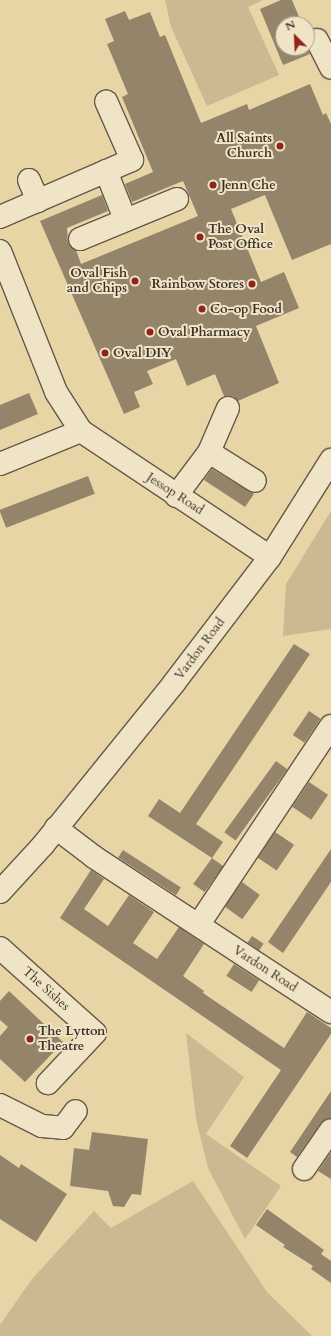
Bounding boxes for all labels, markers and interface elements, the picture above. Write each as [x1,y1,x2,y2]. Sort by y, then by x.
north arrow [275,16,315,56]
text: N [283,17,298,34]
place label: All Saints Church [216,131,272,162]
marker: All Saints Church [275,141,285,151]
place label: Jenn Che [221,177,276,193]
marker: Jenn Che [208,180,218,190]
place label: The Oval Post Office [208,222,273,253]
marker: The Oval Post Office [195,232,205,242]
place label: Oval Fish and Chips [67,266,127,297]
marker: Oval Fish and Chips [130,276,140,286]
place label: Rainbow Stores [152,276,244,292]
marker: Rainbow Stores [247,279,257,289]
place label: Co-op Food [210,301,282,317]
marker: Co-op Food [197,304,207,314]
place label: Oval Pharmacy [158,324,250,340]
marker: Oval Pharmacy [145,327,155,337]
place label: Oval DIY [113,345,172,361]
marker: Oval DIY [100,348,110,358]
street label: Jessop Road [143,470,207,518]
street label: Vardon Road [172,615,228,683]
street label: Vardon Road [230,942,300,996]
street label: The Sishes [19,964,73,1014]
place label: The Lytton Theatre [38,1024,105,1055]
marker: The Lytton Theatre [25,1034,35,1044]

